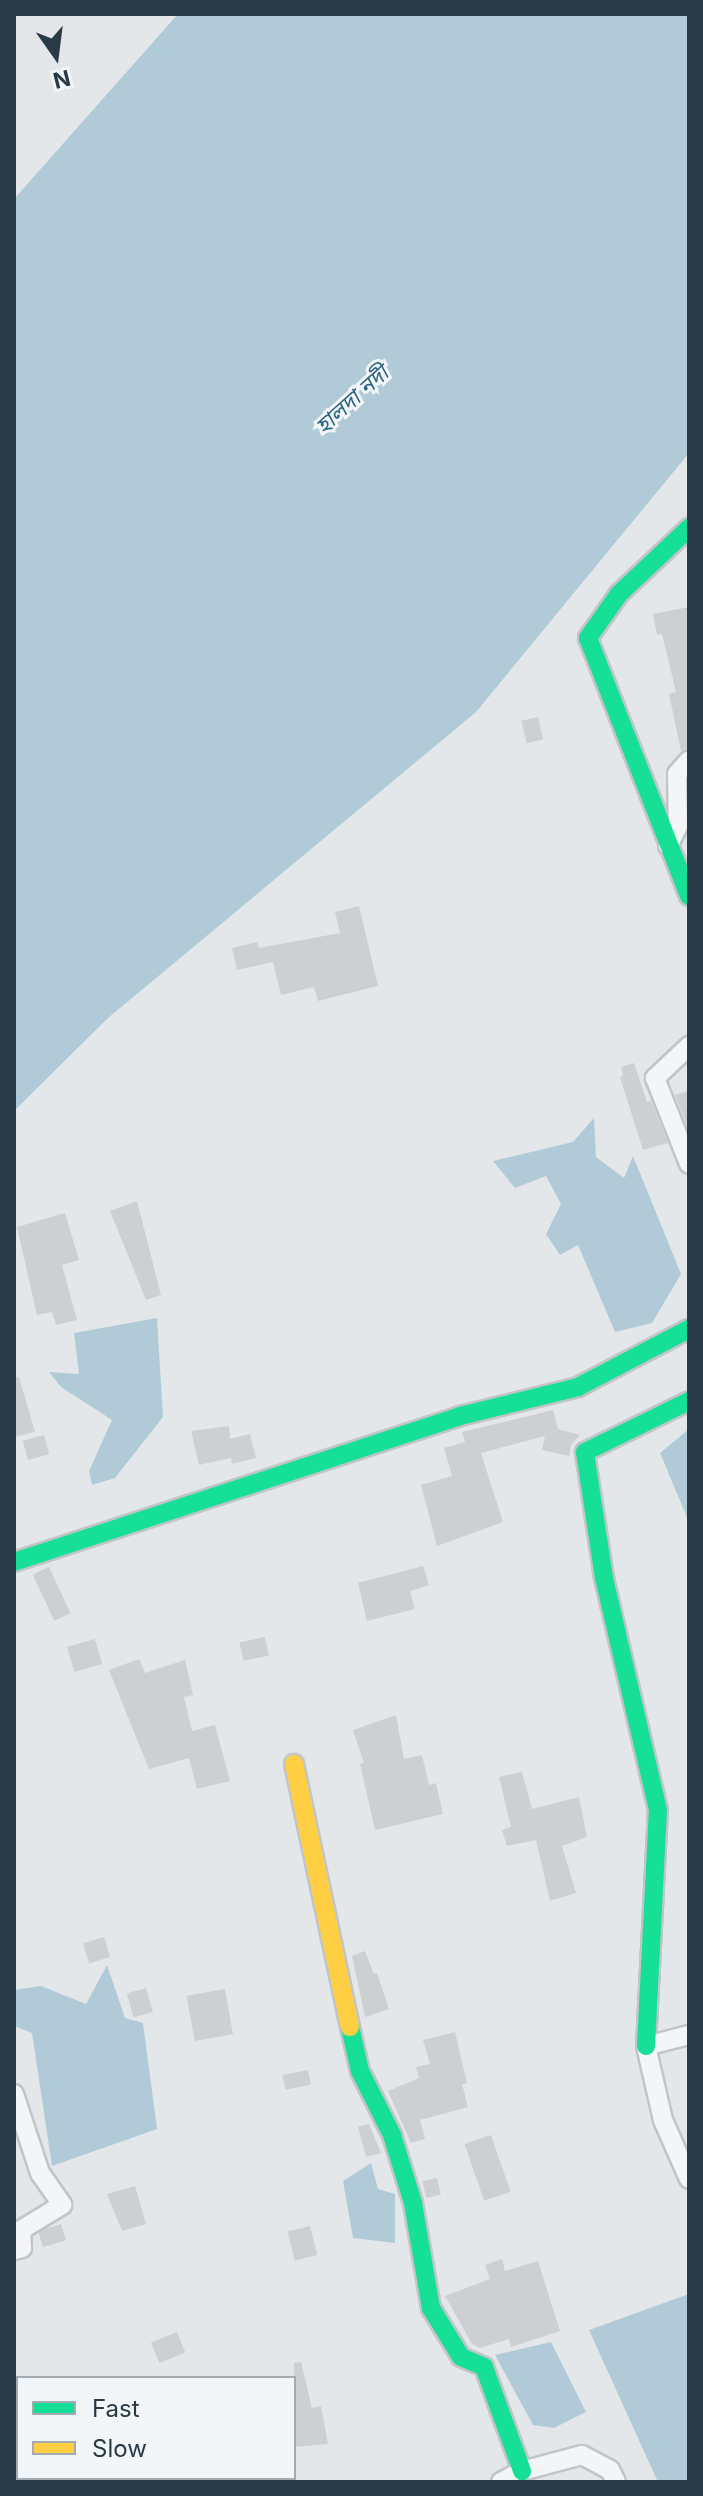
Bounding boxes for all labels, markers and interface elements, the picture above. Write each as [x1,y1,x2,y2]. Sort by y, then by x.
north arrow [16,16,96,96]
text: N [51,65,73,94]
water label: হালদা নদী [310,360,394,440]
legend [16,2376,296,2480]
text: Fast [92,2394,140,2423]
text: Slow [92,2434,147,2463]

